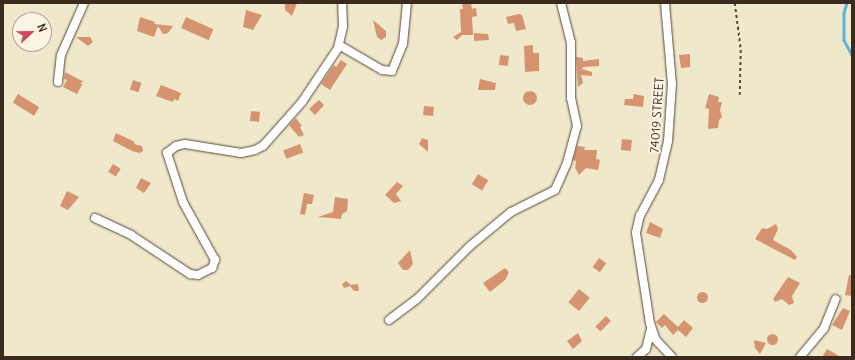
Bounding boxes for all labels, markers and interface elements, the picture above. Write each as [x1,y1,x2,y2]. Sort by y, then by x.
north arrow [12,12,52,52]
text: N [34,22,50,34]
street label: 74019 STREET [647,77,667,153]

